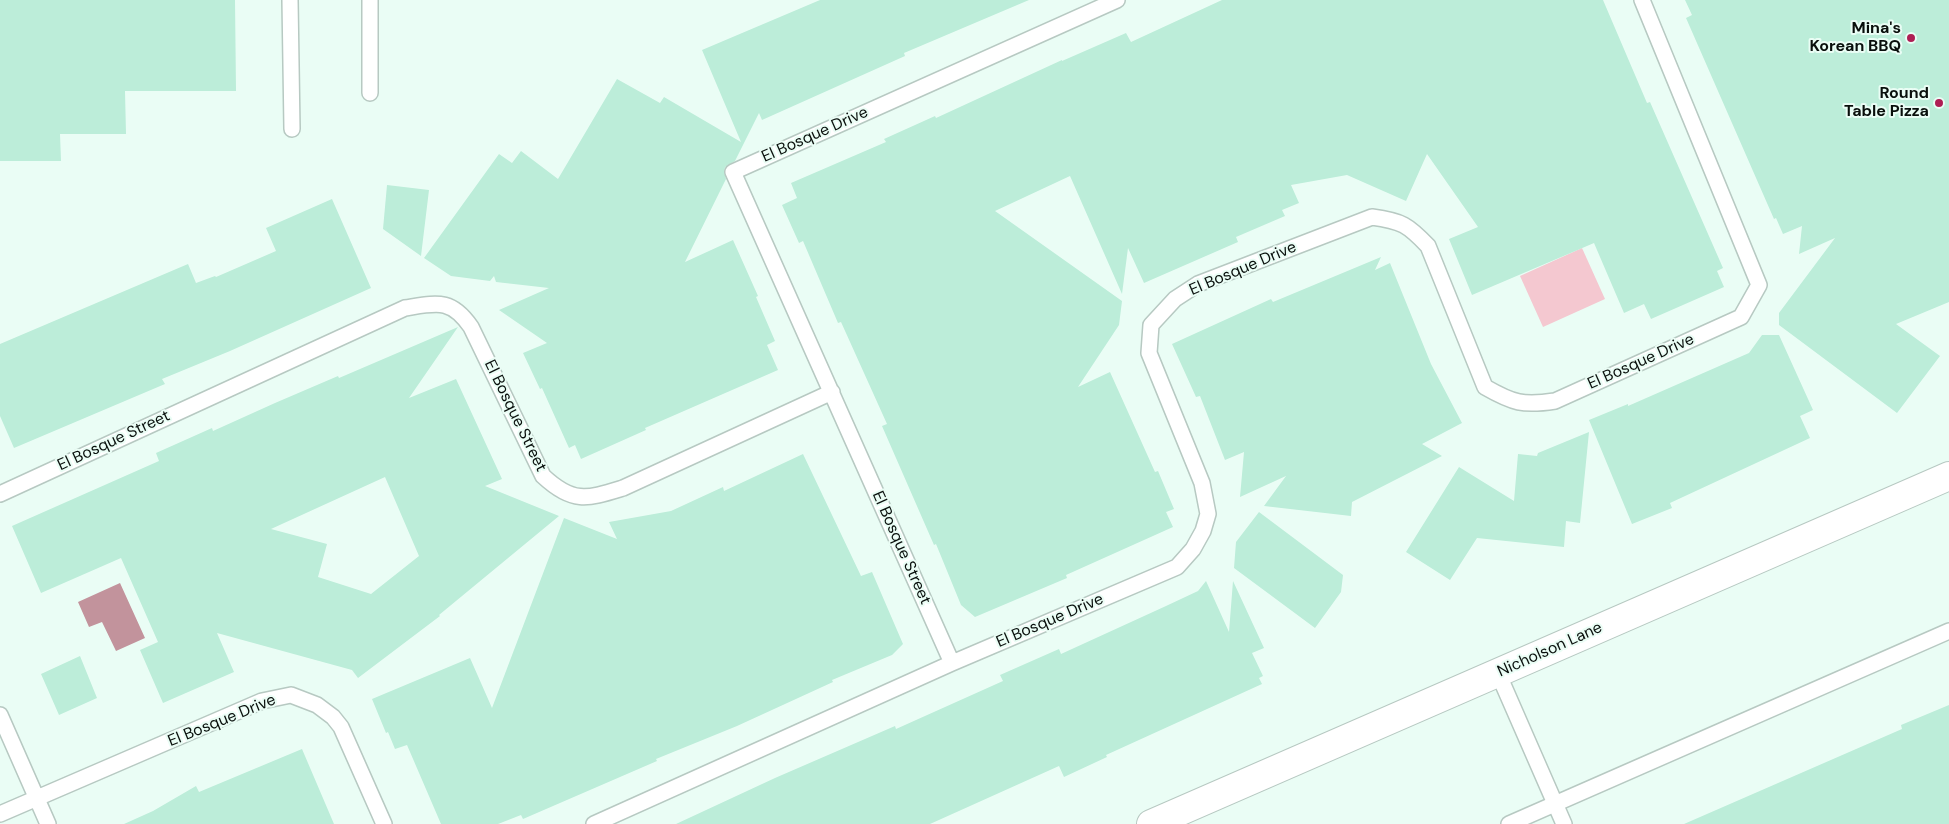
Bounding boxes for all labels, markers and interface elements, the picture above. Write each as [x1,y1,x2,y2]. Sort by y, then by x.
place label: Mina's Korean BBQ [1809,19,1901,57]
marker: Mina's Korean BBQ [1905,32,1917,44]
place label: Round Table Pizza [1844,84,1929,122]
marker: Round Table Pizza [1933,97,1945,109]
street label: El Bosque Drive [759,103,871,167]
street label: El Bosque Drive [1187,238,1299,300]
street label: El Bosque Drive [1585,330,1697,394]
street label: El Bosque Street [480,357,550,475]
street label: El Bosque Street [55,407,173,475]
street label: El Bosque Street [867,488,935,608]
street label: El Bosque Drive [994,590,1106,652]
street label: Nicholson Lane [1495,618,1605,682]
street label: El Bosque Drive [165,691,279,751]

